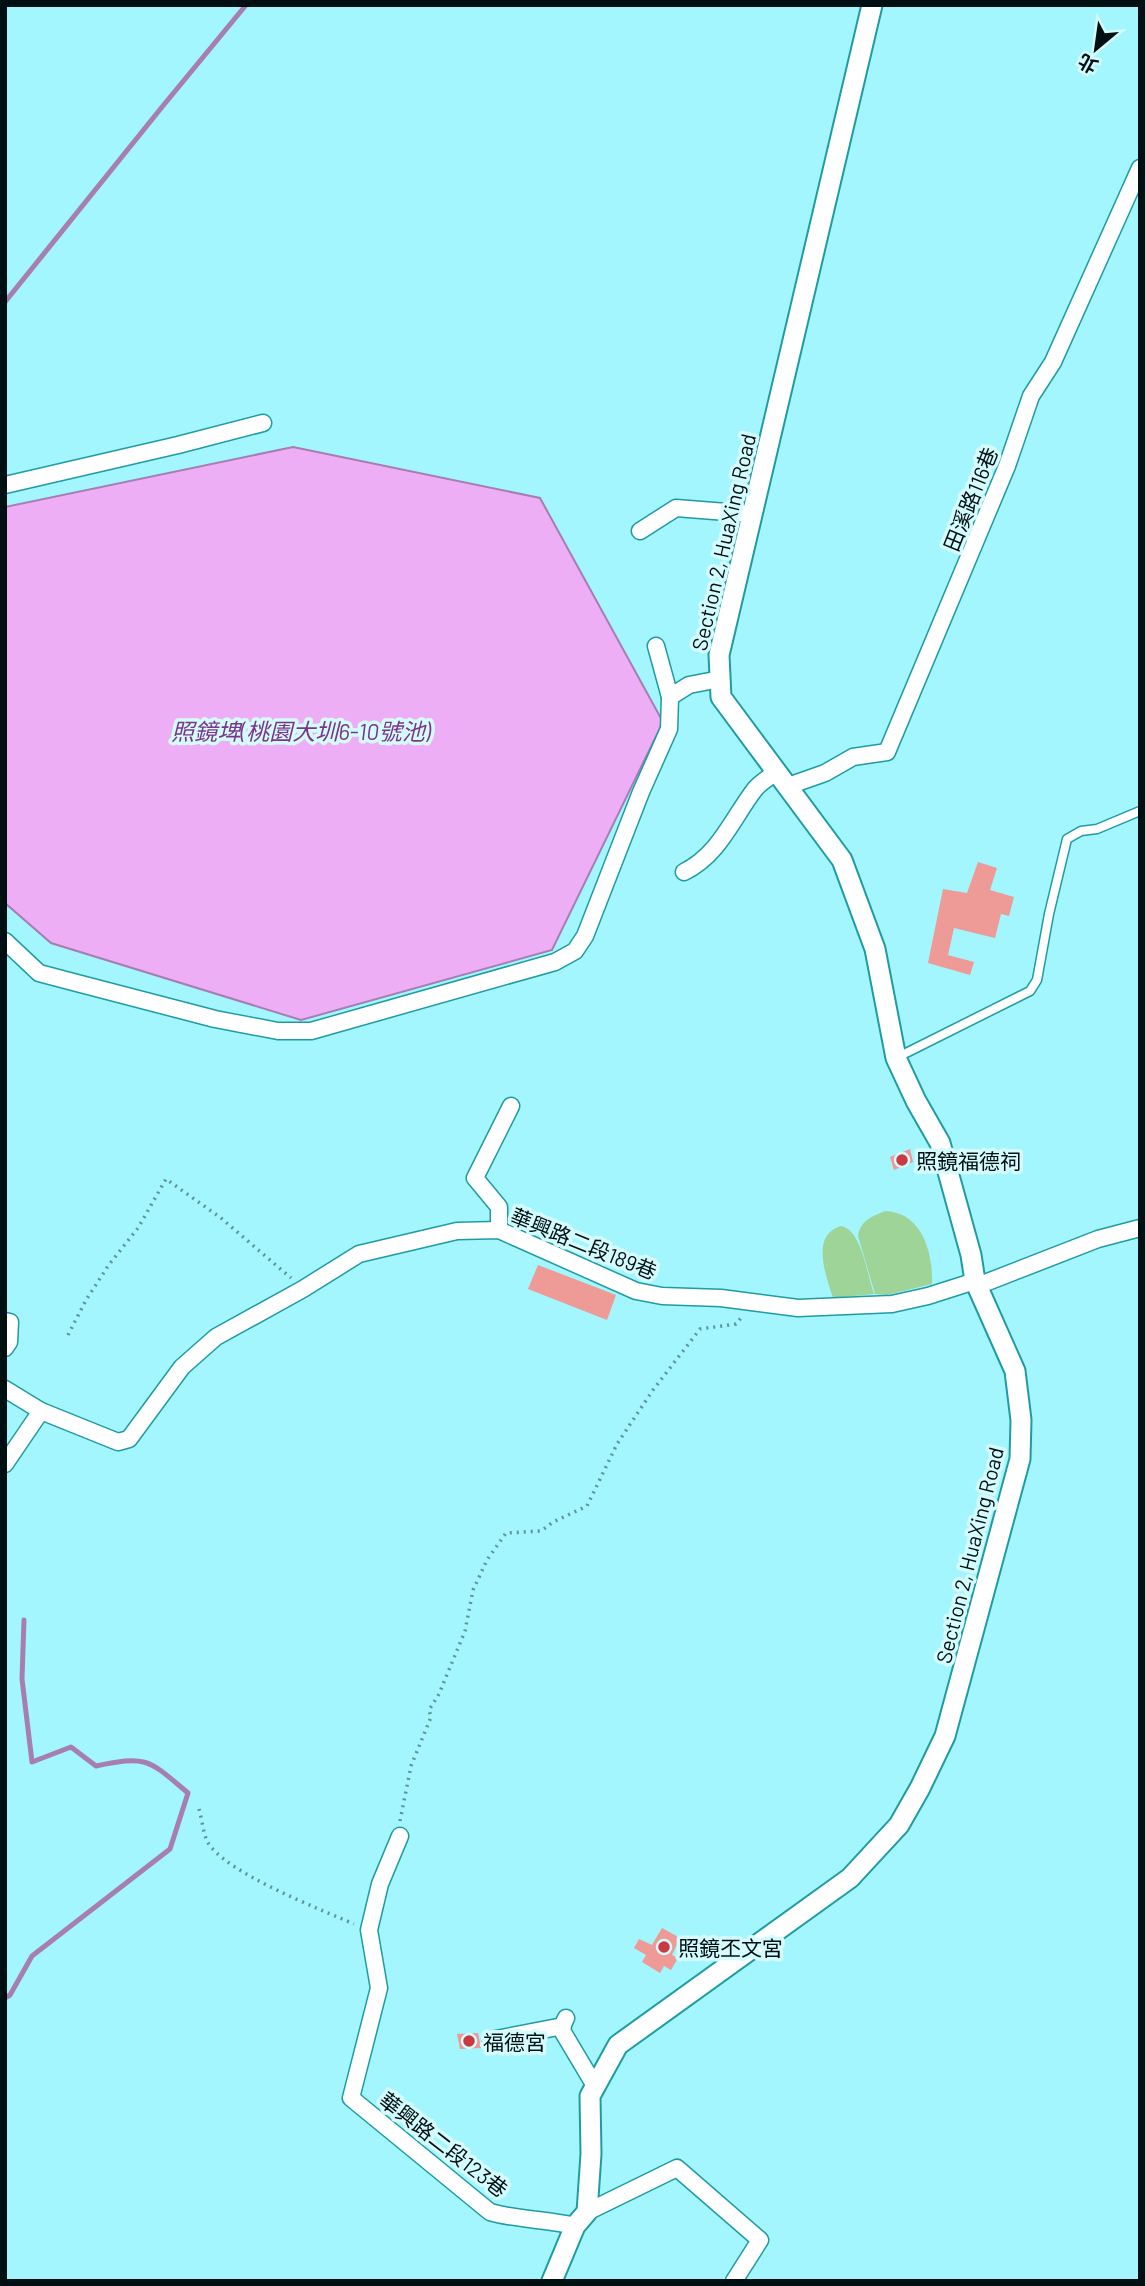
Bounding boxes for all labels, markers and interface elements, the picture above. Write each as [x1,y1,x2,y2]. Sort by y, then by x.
north arrow [1061,14,1131,84]
text: 北 [1074,50,1101,79]
street label: Section 2, HuaXing Road [686,431,760,653]
street label: 田溪路116巷 [938,444,1002,554]
water label: 照鏡埤(桃園大圳6-10號池) [171,717,432,745]
place label: 照鏡福德祠 [916,1148,1021,1173]
marker: 照鏡福德祠 [894,1152,910,1168]
street label: 華興路二段189巷 [507,1202,661,1284]
street label: Section 2, HuaXing Road [930,1444,1008,1666]
place label: 照鏡丕文宮 [678,1935,783,1960]
marker: 照鏡丕文宮 [656,1939,672,1955]
place label: 福德宮 [483,2029,546,2054]
marker: 福德宮 [461,2033,477,2049]
street label: 華興路二段123巷 [375,2086,513,2202]

